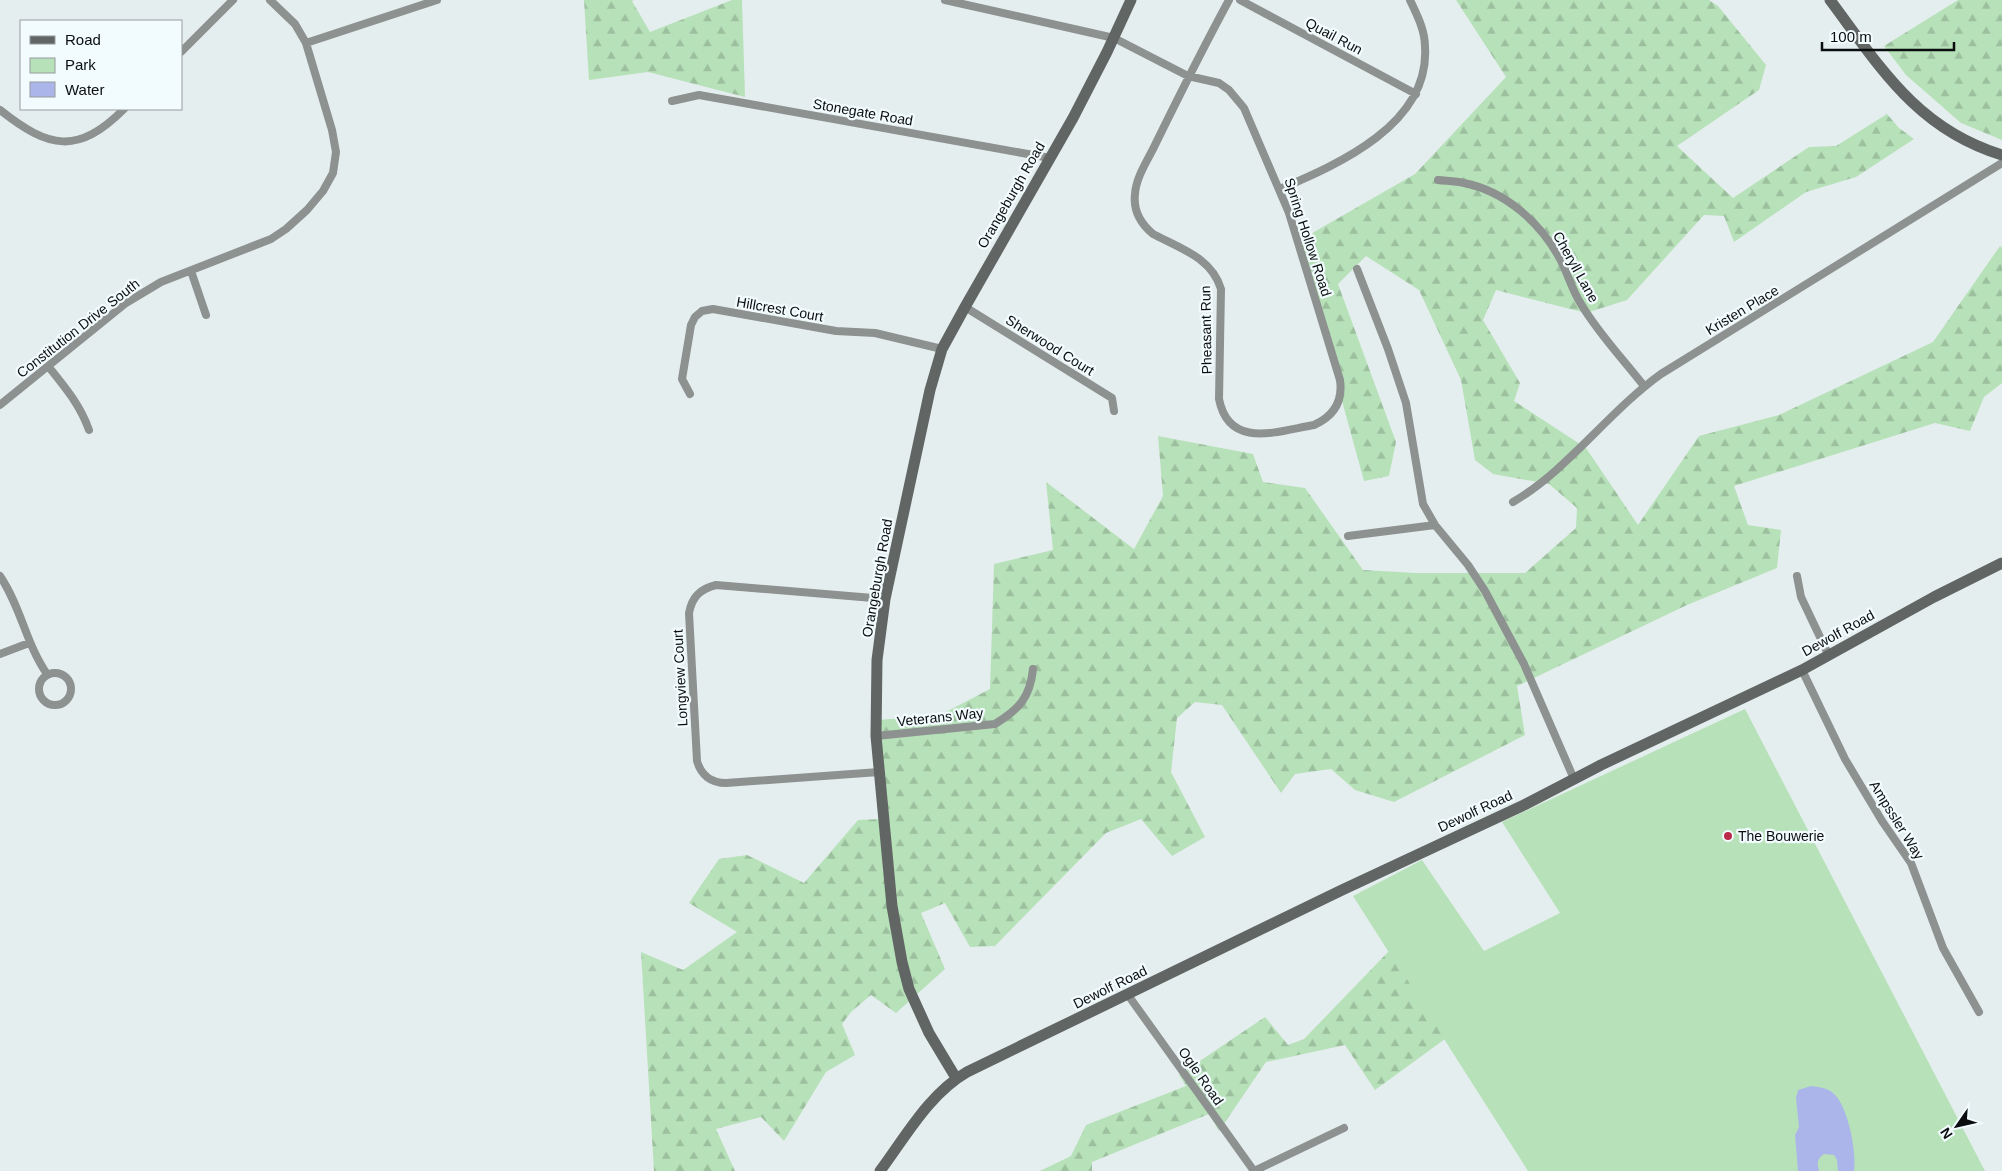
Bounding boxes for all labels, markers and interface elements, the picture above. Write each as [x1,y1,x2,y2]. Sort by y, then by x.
street label: Quail Run [1303,14,1365,58]
legend [20,20,182,110]
scale bar [1822,20,1954,52]
text: 100 m [1830,28,1872,45]
text: Road [65,31,101,48]
text: Park [65,56,96,73]
text: Water [65,81,104,98]
street label: Stonegate Road [812,95,914,129]
street label: Orangeburgh Road [974,139,1048,251]
street label: Spring Hollow Road [1281,176,1335,298]
street label: Cheryll Lane [1550,229,1602,305]
street label: Constitution Drive South [14,275,142,381]
street label: Kristen Place [1703,282,1782,338]
street label: Pheasant Run [1197,285,1215,375]
street label: Hillcrest Court [735,293,825,325]
street label: Sherwood Court [1003,311,1097,379]
street label: Orangeburgh Road [859,518,895,638]
street label: Dewolf Road [1799,607,1877,659]
street label: Longview Court [669,629,691,727]
street label: Veterans Way [896,705,984,729]
street label: Ampssler Way [1866,778,1928,862]
street label: Dewolf Road [1435,787,1515,835]
place label: The Bouwerie [1738,828,1825,844]
marker: The Bouwerie [1722,830,1734,842]
street label: Dewolf Road [1070,962,1150,1012]
street label: Ogle Road [1175,1044,1227,1108]
north arrow [1932,1101,1982,1151]
text: N [1937,1125,1956,1142]

